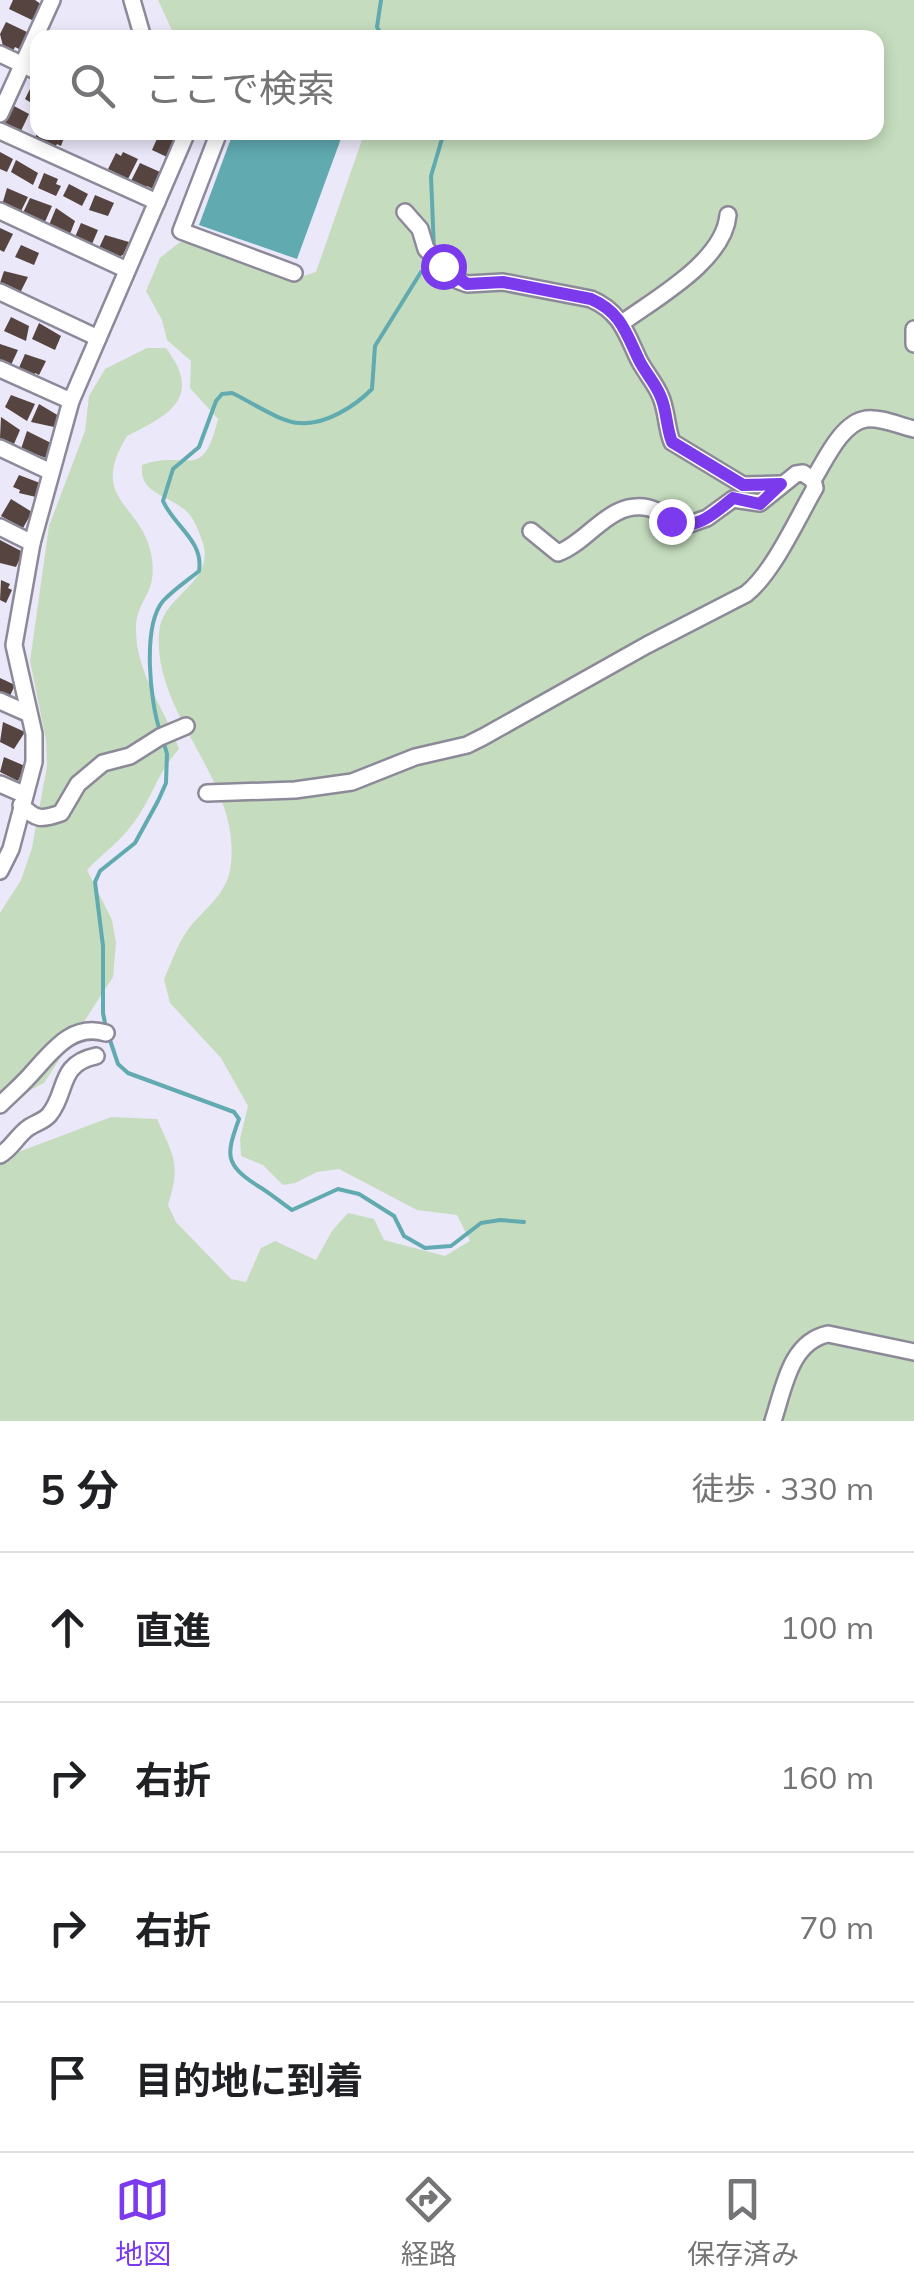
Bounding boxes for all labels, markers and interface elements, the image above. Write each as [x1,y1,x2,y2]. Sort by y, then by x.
search box [30,30,884,140]
icon: search [65,58,120,113]
text: ここで検索 [145,64,335,112]
route start [421,244,467,290]
route end [649,499,695,545]
text: 5 分 [40,1463,119,1516]
text: 徒歩 · 330 m [692,1468,874,1508]
icon: ahead [40,1600,95,1655]
text: 直進 [135,1606,211,1654]
text: 100 m [780,1607,874,1647]
icon: right [40,1750,95,1805]
text: 右折 [135,1756,211,1804]
text: 160 m [780,1757,874,1797]
icon: right [40,1900,95,1955]
text: 右折 [135,1906,211,1954]
text: 70 m [799,1907,874,1947]
icon: arrive [40,2050,95,2105]
text: 目的地に到着 [135,2056,363,2104]
tab: 地図 [115,2172,171,2272]
tab: 経路 [401,2172,457,2272]
tab: 保存済み [687,2172,799,2272]

